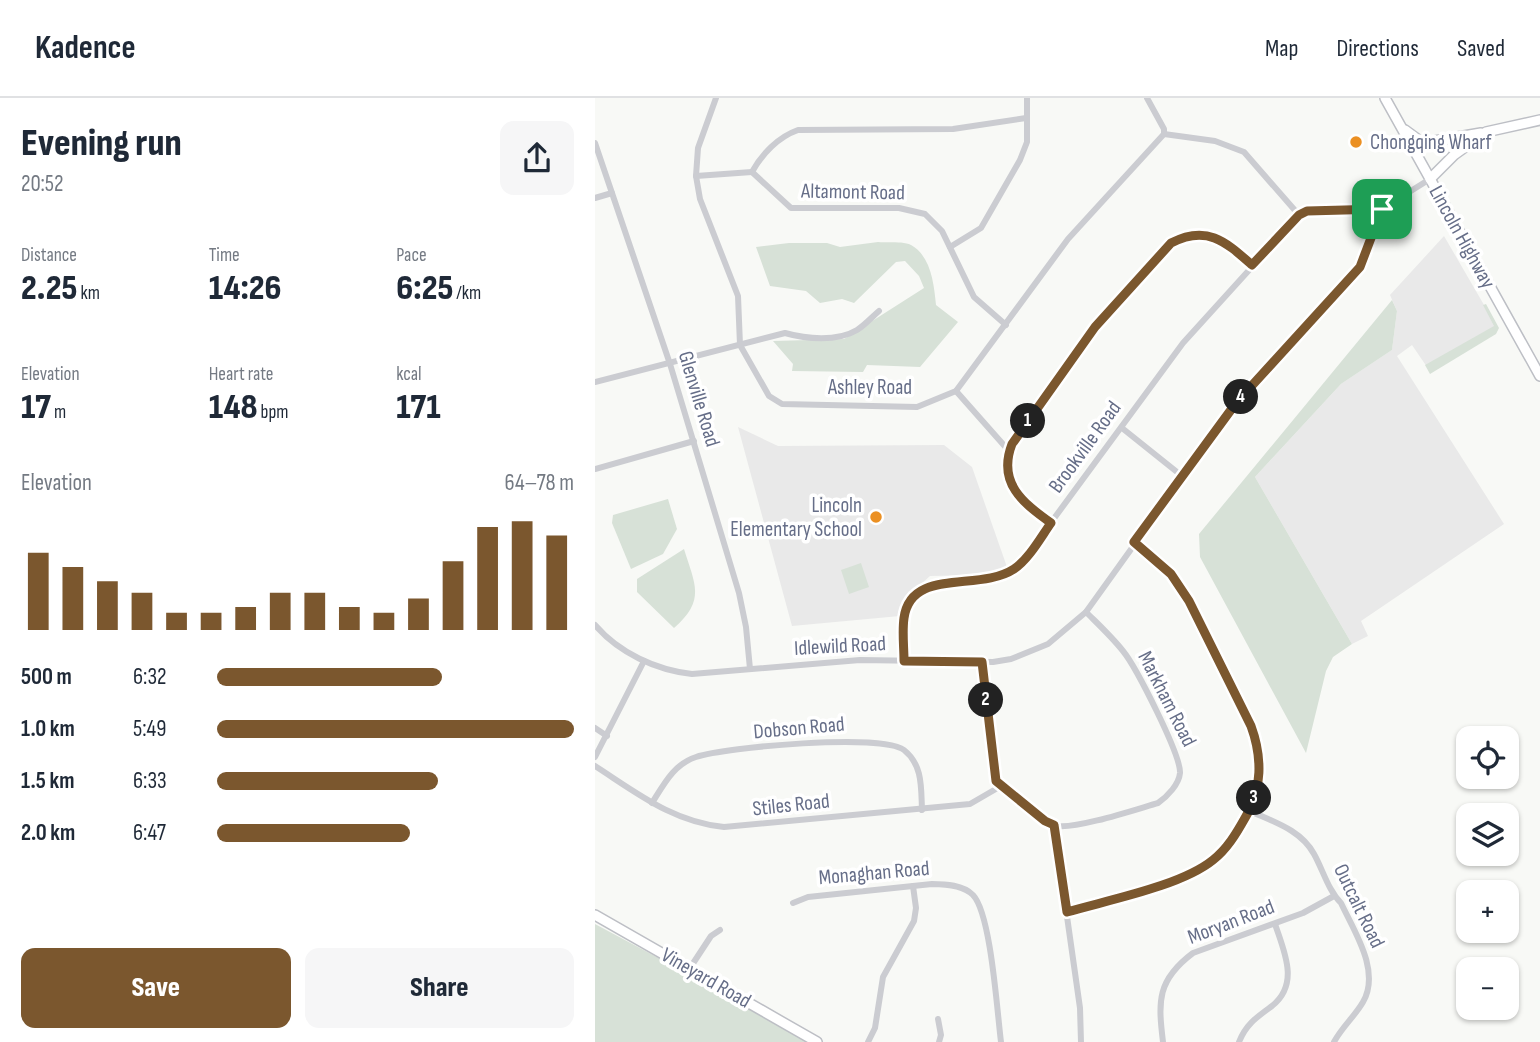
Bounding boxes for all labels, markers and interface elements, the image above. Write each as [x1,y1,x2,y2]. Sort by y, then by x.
text: Kadence [35,28,136,68]
text: Map [1265,34,1298,63]
text: Directions [1336,34,1419,63]
text: Saved [1457,34,1505,63]
text: Evening run [21,121,182,166]
button: share [500,121,574,195]
place label: Chongqing Wharf [1370,130,1493,155]
marker: Chongqing Wharf [1348,134,1364,150]
text: 20:52 [21,170,64,198]
street label: Altamont Road [800,179,905,205]
pin [1352,179,1412,239]
street label: Lincoln Highway [1424,181,1500,293]
icon: arrive [1363,190,1401,228]
text: Distance [21,244,77,267]
text: Time [209,244,240,267]
text: Pace [396,244,427,267]
text: 2.25 [21,267,77,310]
text: 14:26 [209,267,282,310]
text: 6:25 [396,267,453,310]
text: km [77,282,100,305]
text: /km [453,282,481,305]
street label: Glenville Road [673,348,725,450]
text: Elevation [21,363,80,386]
text: Heart rate [209,363,274,386]
text: kcal [396,363,421,386]
street label: Ashley Road [827,375,912,400]
pin: 4 [1223,380,1259,414]
text: 4 [1236,385,1245,408]
text: 17 [21,386,51,429]
text: 148 [209,386,258,429]
text: 171 [396,386,441,429]
street label: Brookville Road [1043,396,1127,498]
text: m [51,401,66,424]
text: bpm [258,401,289,424]
pin: 1 [1011,404,1045,438]
text: 1 [1024,409,1031,432]
text: Elevation [21,469,92,497]
text: 64–78 m [504,469,574,497]
place label: Lincoln Elementary School [730,493,862,542]
marker: Lincoln Elementary School [868,509,884,525]
street label: Idlewild Road [793,631,887,661]
street label: Markham Road [1132,647,1202,751]
text: 500 m [21,663,72,691]
text: 6:32 [133,663,167,691]
pin: 2 [969,682,1003,718]
text: 2 [981,688,990,711]
street label: Dobson Road [752,712,846,744]
text: 1.0 km [21,715,75,743]
text: 5:49 [133,715,166,743]
map controls [1456,726,1519,1020]
button: locate [1456,726,1519,789]
text: 1.5 km [21,767,74,795]
text: 6:33 [133,767,167,795]
pin: 3 [1237,780,1271,816]
text: 3 [1249,786,1258,809]
street label: Stiles Road [751,789,831,821]
button: layers [1456,803,1519,866]
text: 2.0 km [21,819,75,847]
text: 6:47 [133,819,166,847]
street label: Monaghan Road [818,856,930,890]
street label: Outcalt Road [1328,860,1390,952]
button: + [1456,880,1519,943]
street label: Moryan Road [1184,894,1278,950]
street label: Vineyard Road [657,942,755,1014]
button: Save [21,948,291,1028]
button: Share [305,948,574,1028]
button: − [1456,957,1519,1020]

